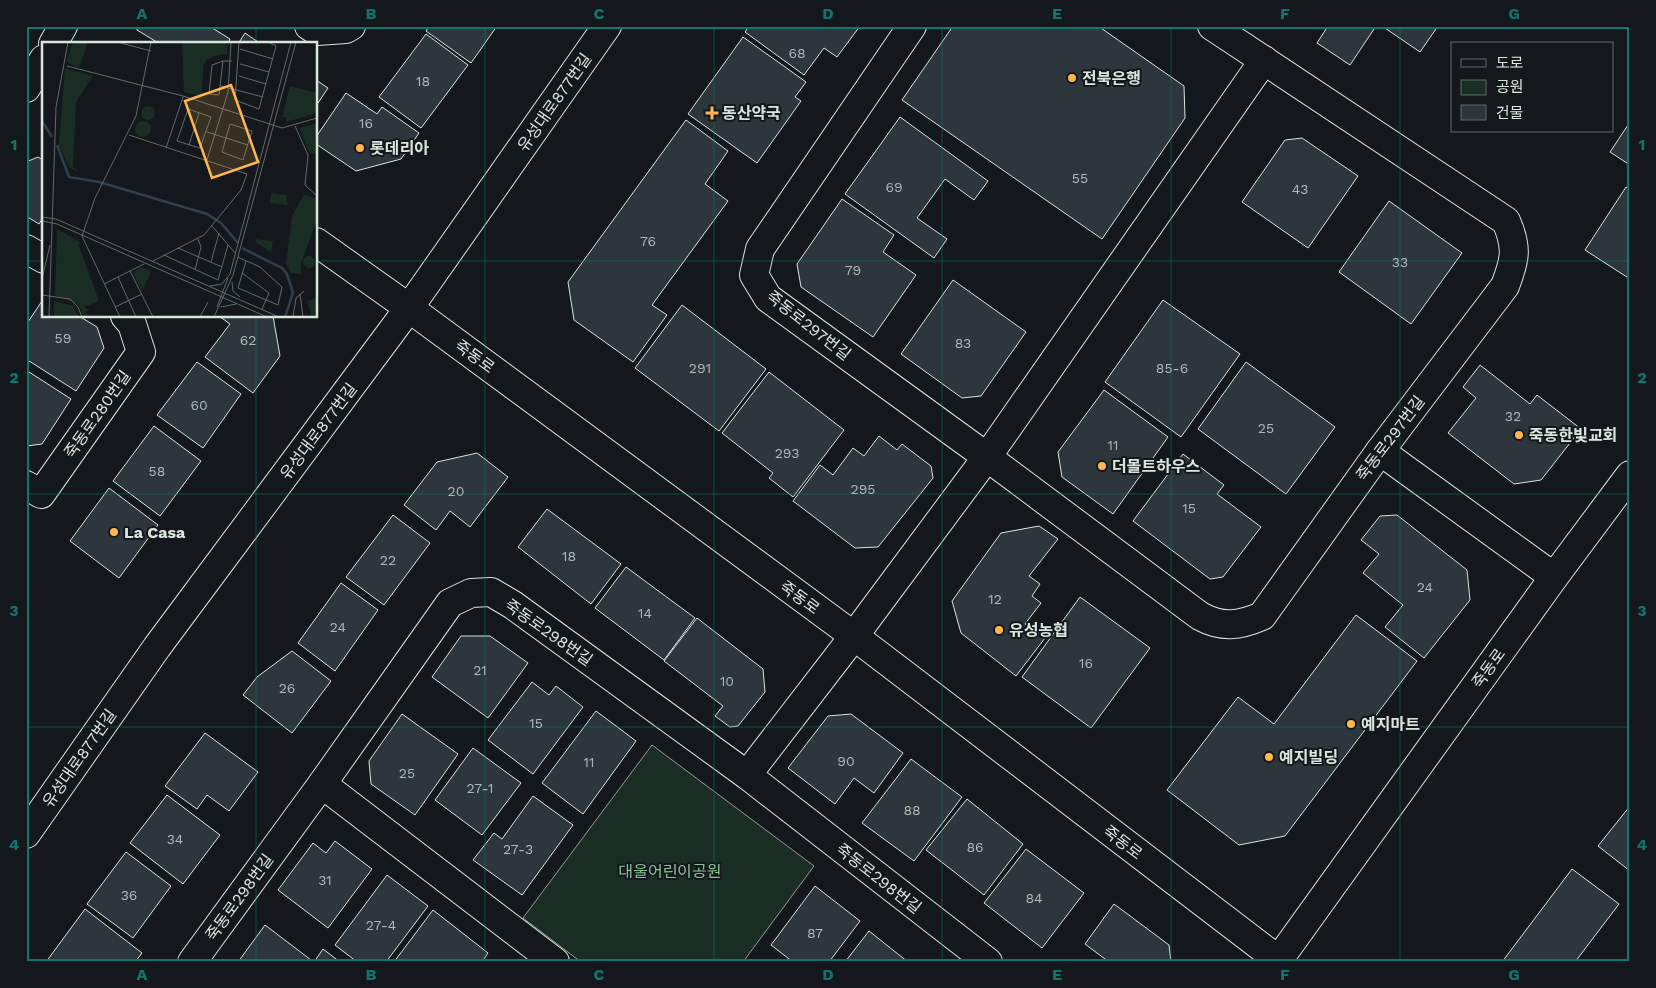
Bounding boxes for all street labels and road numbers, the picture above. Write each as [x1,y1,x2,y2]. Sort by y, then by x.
street label: 유성대로877번길 [514,50,595,155]
street label: 죽동로297번길 [763,287,855,364]
street label: 죽동로 [451,336,498,377]
street label: 죽동로280번길 [60,367,135,462]
street label: 유성대로877번길 [276,379,361,483]
street label: 죽동로297번길 [1352,392,1429,485]
street label: 죽동로 [776,577,823,618]
street label: 죽동로298번길 [501,595,596,670]
street label: 죽동로 [1468,645,1509,692]
street label: 유성대로877번길 [39,706,120,811]
street label: 죽동로 [1099,822,1146,863]
street label: 죽동로298번길 [832,839,925,917]
street label: 죽동로298번길 [202,850,277,944]

